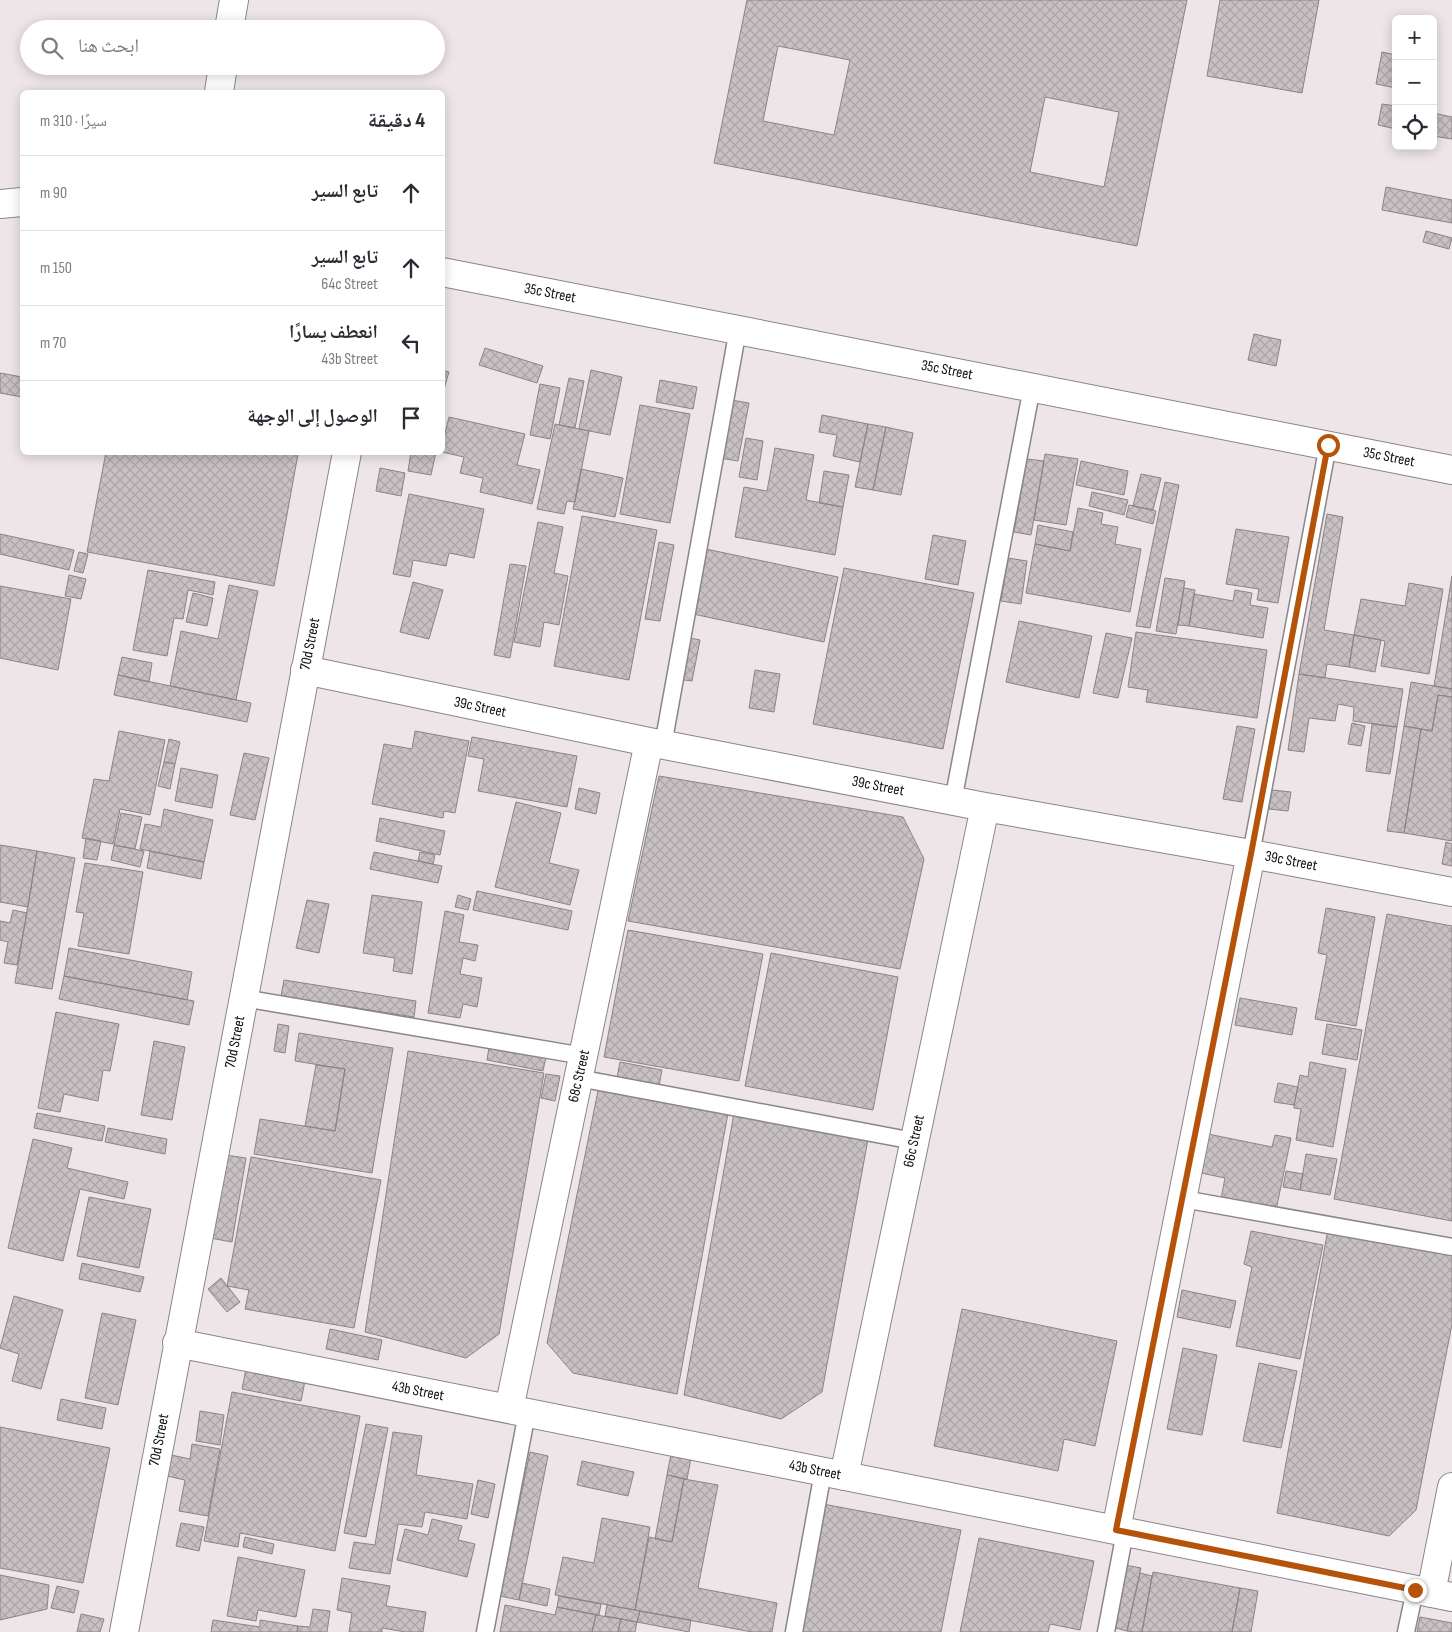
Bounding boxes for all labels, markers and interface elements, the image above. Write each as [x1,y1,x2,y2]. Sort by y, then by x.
map controls [1392,15,1437,150]
button: + [1392,15,1437,60]
search box [20,20,445,75]
icon: search [38,34,66,62]
text: ابحث هنا [78,35,139,58]
button: − [1392,60,1437,105]
button: locate [1392,105,1437,150]
text: 4 دقيقة [368,108,425,133]
text: سيرًا · 310 m [40,112,107,131]
icon: ahead [397,179,425,207]
text: تابع السير [312,180,378,203]
text: 90 m [40,184,67,203]
text: تابع السير [312,246,378,269]
icon: ahead [397,254,425,282]
text: 150 m [40,259,72,278]
text: 64c Street [321,275,378,294]
street label: 35c Street [522,279,578,307]
text: انعطف يسارًا [289,321,378,344]
icon: left [397,329,425,357]
text: 70 m [40,334,66,353]
text: 43b Street [322,350,378,369]
street label: 35c Street [919,356,975,384]
icon: arrive [397,404,425,432]
text: الوصول إلى الوجهة [247,405,378,428]
route start [1317,434,1340,457]
street label: 35c Street [1361,443,1417,471]
street label: 70d Street [296,616,324,672]
street label: 39c Street [452,692,508,722]
street label: 39c Street [850,772,906,800]
street label: 39c Street [1263,847,1319,875]
street label: 70d Street [221,1014,249,1070]
street label: 68c Street [564,1048,594,1104]
street label: 66c Street [899,1113,929,1169]
street label: 43b Street [390,1377,446,1405]
street label: 70d Street [145,1412,173,1468]
street label: 43b Street [787,1456,843,1484]
route end [1404,1579,1427,1602]

